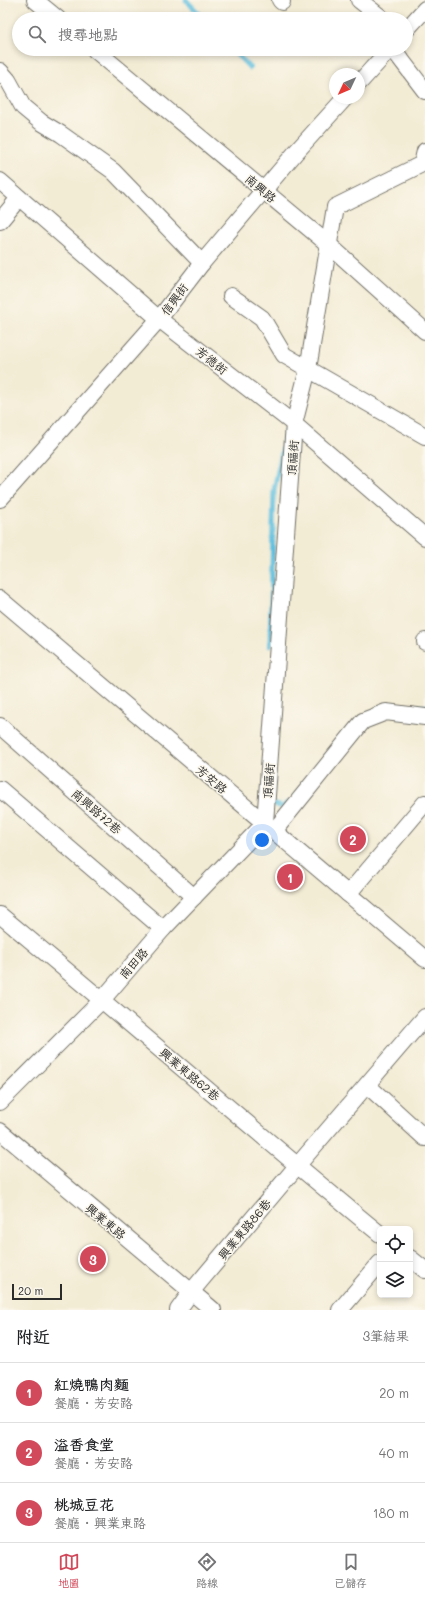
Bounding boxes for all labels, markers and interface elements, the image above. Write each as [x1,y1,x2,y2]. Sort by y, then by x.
search box [12,12,413,56]
icon: search [26,23,48,45]
text: 搜尋地點 [58,24,118,44]
north arrow [329,68,365,104]
street label: 南興路 [242,170,280,206]
street label: 信興街 [157,280,191,318]
street label: 芳德街 [193,343,231,377]
street label: 頂福街 [283,439,301,477]
street label: 芳安路 [193,761,231,797]
street label: 頂福街 [259,762,277,800]
street label: 南興路72巷 [69,785,125,837]
pin: 2 [340,824,366,854]
your location [252,830,272,850]
pin: 1 [277,862,303,892]
street label: 南田路 [115,944,151,982]
street label: 興業東路62巷 [157,1044,223,1104]
street label: 興業東路86巷 [214,1195,274,1263]
street label: 興業東路 [82,1199,130,1243]
map controls [377,1226,413,1298]
button: locate [377,1226,413,1262]
pin: 3 [80,1244,106,1274]
button: layers [377,1262,413,1298]
scale bar [12,1282,62,1301]
text: 20 m [18,1283,43,1298]
text: 附近 [16,1325,50,1347]
text: 3筆結果 [362,1327,409,1344]
text: 紅燒鴨肉麵 [54,1374,129,1394]
text: 1 [26,1384,32,1401]
text: 20 m [379,1384,409,1401]
text: 餐廳 · 芳安路 [54,1394,133,1411]
text: 溢香食堂 [54,1434,114,1454]
text: 2 [25,1444,33,1461]
text: 40 m [379,1444,409,1461]
text: 餐廳 · 芳安路 [54,1454,133,1471]
text: 桃城豆花 [54,1494,114,1514]
text: 3 [25,1504,33,1521]
text: 180 m [373,1504,409,1521]
text: 餐廳 · 興業東路 [54,1514,146,1531]
tab: 地圖 [58,1551,80,1590]
tab: 路線 [196,1551,218,1590]
tab: 已儲存 [334,1551,367,1590]

